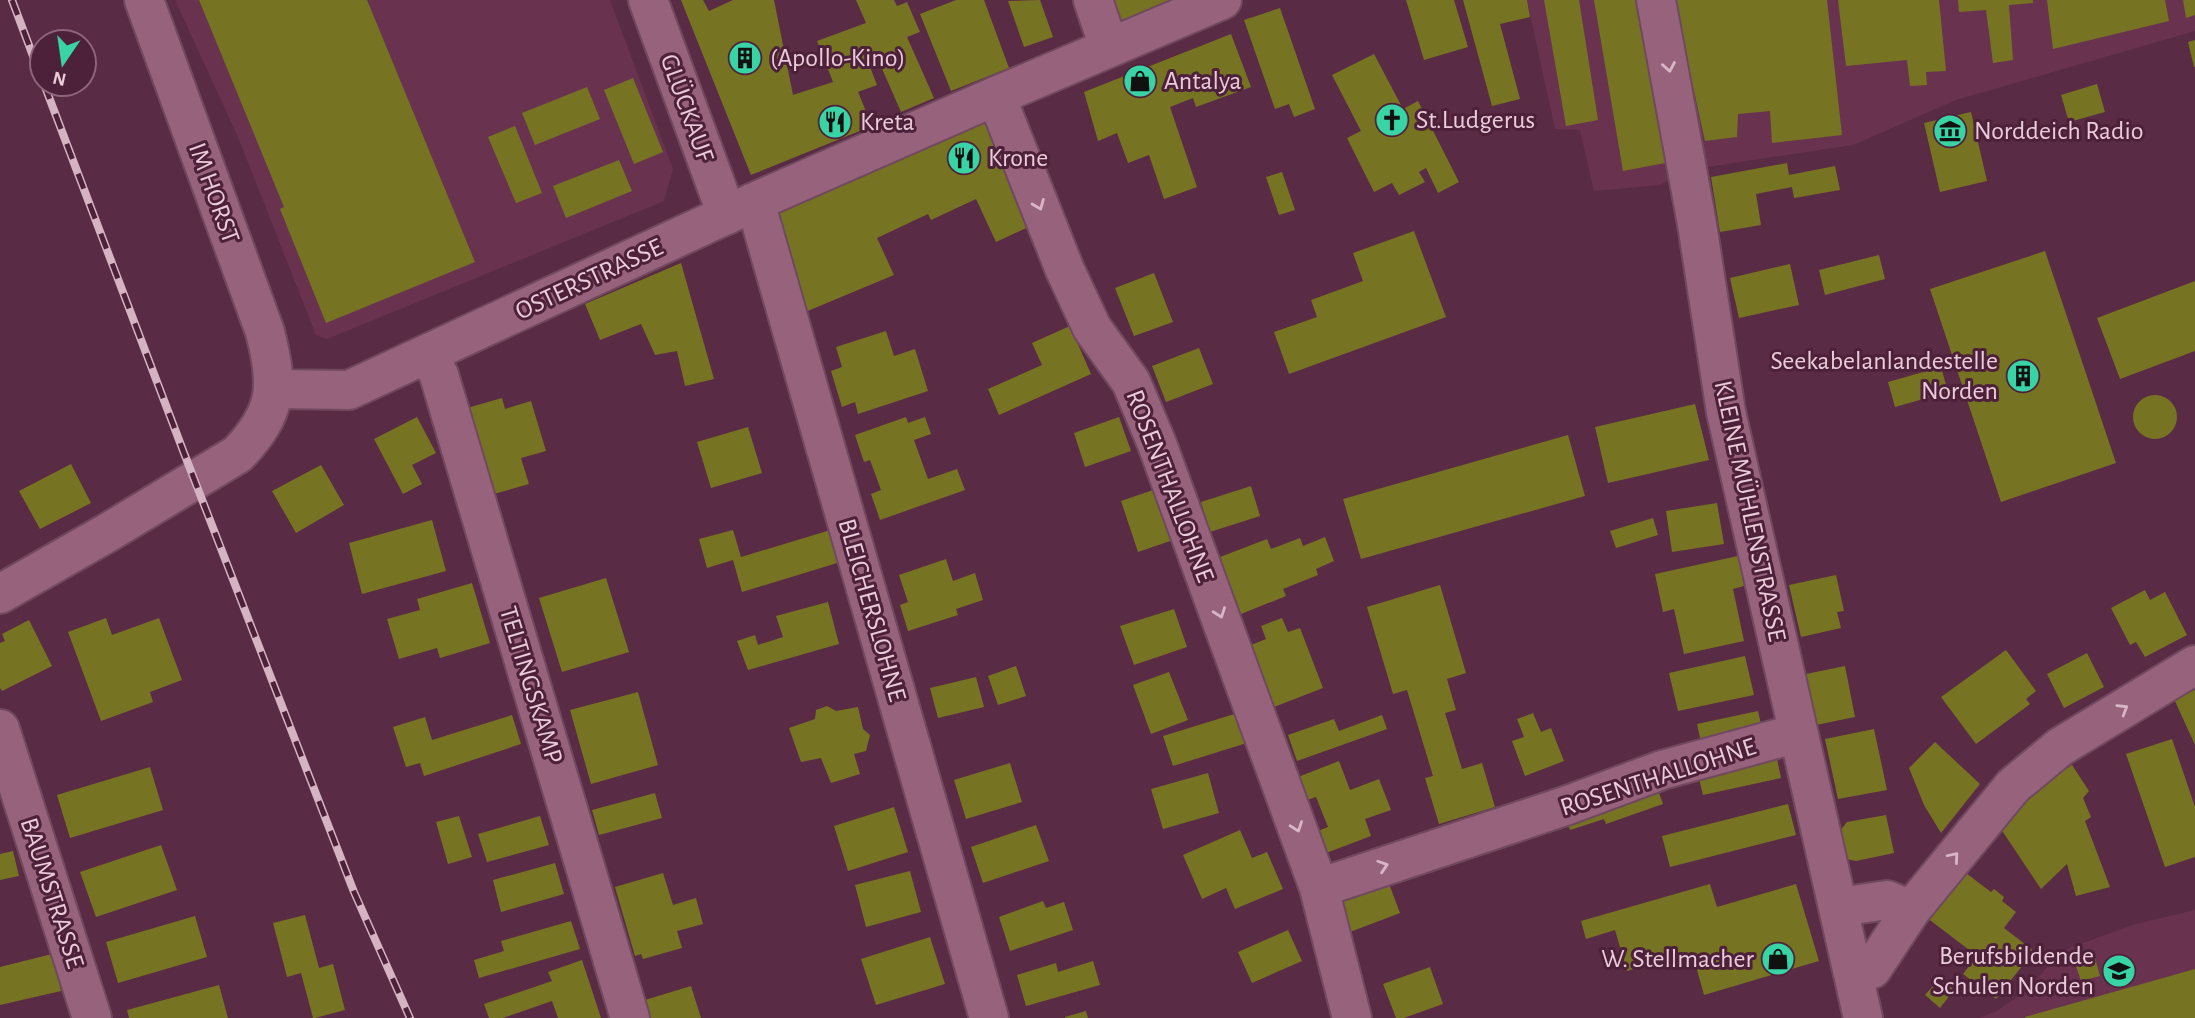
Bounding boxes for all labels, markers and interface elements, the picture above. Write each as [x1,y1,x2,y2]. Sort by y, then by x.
north arrow [28,28,98,98]
building icon: (Apollo-Kino) [726,39,764,77]
place label: (Apollo-Kino) [770,45,905,71]
street label: GLÜCKAUF [656,50,720,166]
one-way arrow [1660,61,1675,73]
shop icon: Antalya [1121,62,1159,100]
text: N [51,67,68,89]
place label: Antalya [1164,68,1242,94]
church icon: St.Ludgerus [1373,101,1411,139]
restaurant icon: Kreta [816,103,854,141]
place label: St.Ludgerus [1416,107,1535,133]
place label: Kreta [860,109,915,135]
museum icon: Norddeich Radio [1931,112,1969,150]
place label: Norddeich Radio [1974,118,2144,144]
street label: IM HORST [184,139,244,247]
restaurant icon: Krone [945,139,983,177]
place label: Krone [988,145,1048,171]
one-way arrow [1031,198,1045,210]
street label: OSTERSTRASSE [511,234,667,324]
place label: Seekabelanlandestelle Norden [1771,348,1998,404]
building icon: Seekabelanlandestelle Norden [2004,357,2042,395]
street label: KLEINE MÜHLENSTRASSE [1710,378,1791,644]
street label: ROSENTHALLOHNE [1121,386,1219,586]
street label: BLEICHERSLOHNE [833,516,911,704]
street label: TELTINGSKAMP [495,603,567,767]
one-way arrow [1211,606,1225,618]
one-way arrow [2116,704,2129,717]
street label: ROSENTHALLOHNE [1557,733,1759,821]
street label: BAUMSTRASSE [15,815,89,971]
one-way arrow [1289,820,1303,832]
one-way arrow [1946,853,1958,866]
one-way arrow [1377,860,1389,874]
shop icon: W. Stellmacher [1759,940,1797,978]
place label: Berufsbildende Schulen Norden [1932,943,2094,999]
place label: W. Stellmacher [1601,946,1755,972]
school or university icon: Berufsbildende Schulen Norden [2100,952,2138,990]

